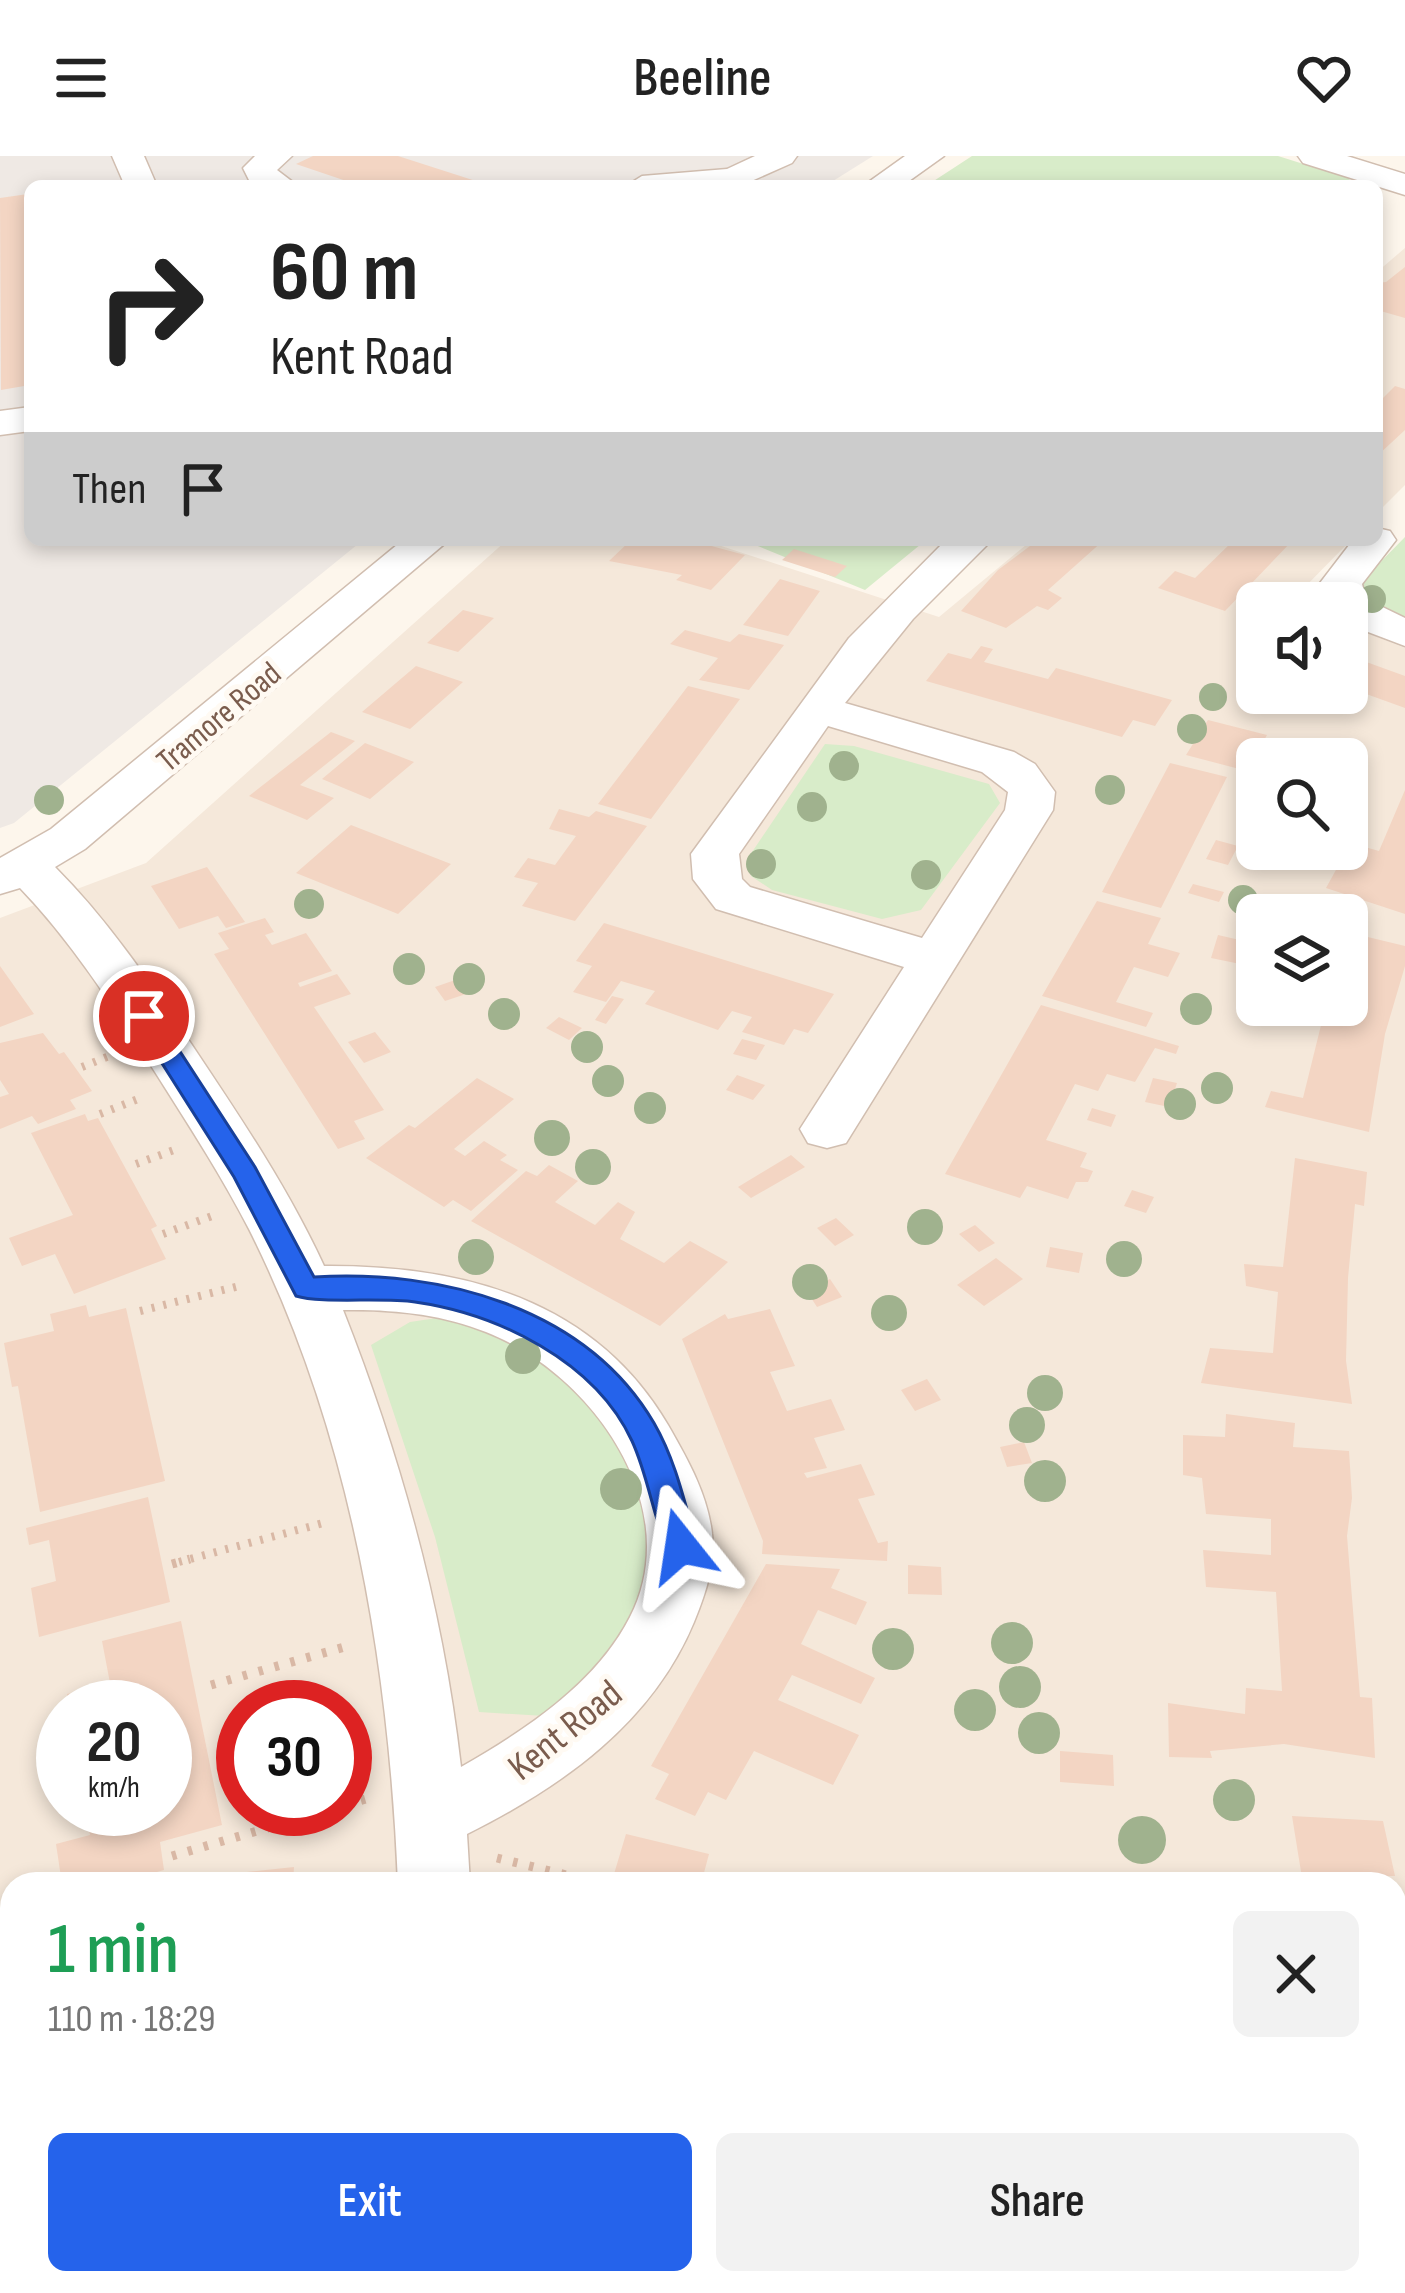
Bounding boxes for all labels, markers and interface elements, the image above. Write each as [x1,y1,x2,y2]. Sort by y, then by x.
icon: menu [48,45,114,111]
icon: heart [1291,45,1357,111]
text: Beeline [633,46,772,111]
text: 60 m [270,223,418,324]
icon: right [72,228,228,384]
text: Kent Road [270,325,454,390]
icon: arrive [170,456,236,522]
text: Then [72,462,146,517]
map controls [1236,582,1368,1026]
button: sound [1236,582,1368,714]
street label: Tramore Road [149,654,290,781]
button: search [1236,738,1368,870]
button: layers [1236,894,1368,1026]
pin [93,965,195,1067]
icon: arrive [111,983,177,1049]
position arrow [618,1483,744,1609]
street label: Kent Road [499,1671,632,1791]
speed limit sign: 30 [216,1680,372,1836]
text: 20 [87,1707,141,1779]
text: km/h [88,1770,140,1806]
text: 1 min [48,1907,179,1994]
button: close [1233,1911,1359,2037]
text: 110 m · 18:29 [48,1996,216,2043]
button: Exit [48,2133,692,2271]
button: Share [716,2133,1359,2271]

